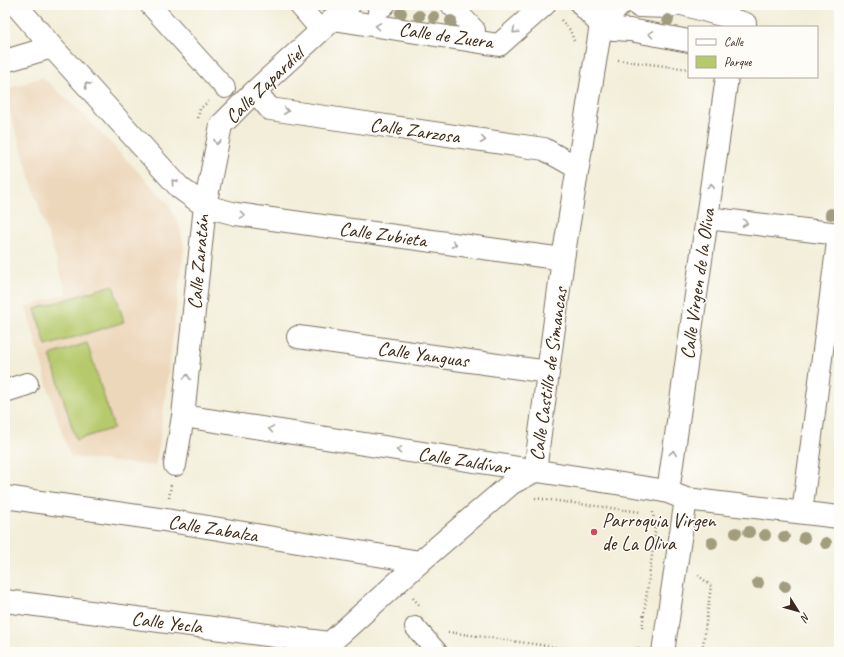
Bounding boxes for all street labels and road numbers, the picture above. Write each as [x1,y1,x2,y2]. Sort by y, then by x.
street label: Calle de Zuera [397,17,496,55]
street label: Calle Zapardiel [220,39,312,129]
street label: Calle Zarzosa [368,112,463,149]
street label: Calle Virgen de la Oliva [675,205,721,361]
street label: Calle Zaratán [182,213,215,311]
street label: Calle Zubieta [338,216,430,253]
street label: Calle Castillo de Simancas [524,284,573,462]
street label: Calle Yanguas [376,336,472,374]
street label: Calle Zaldívar [416,441,513,480]
street label: Calle Zabalza [166,509,261,548]
street label: Calle Yecla [130,606,205,639]

